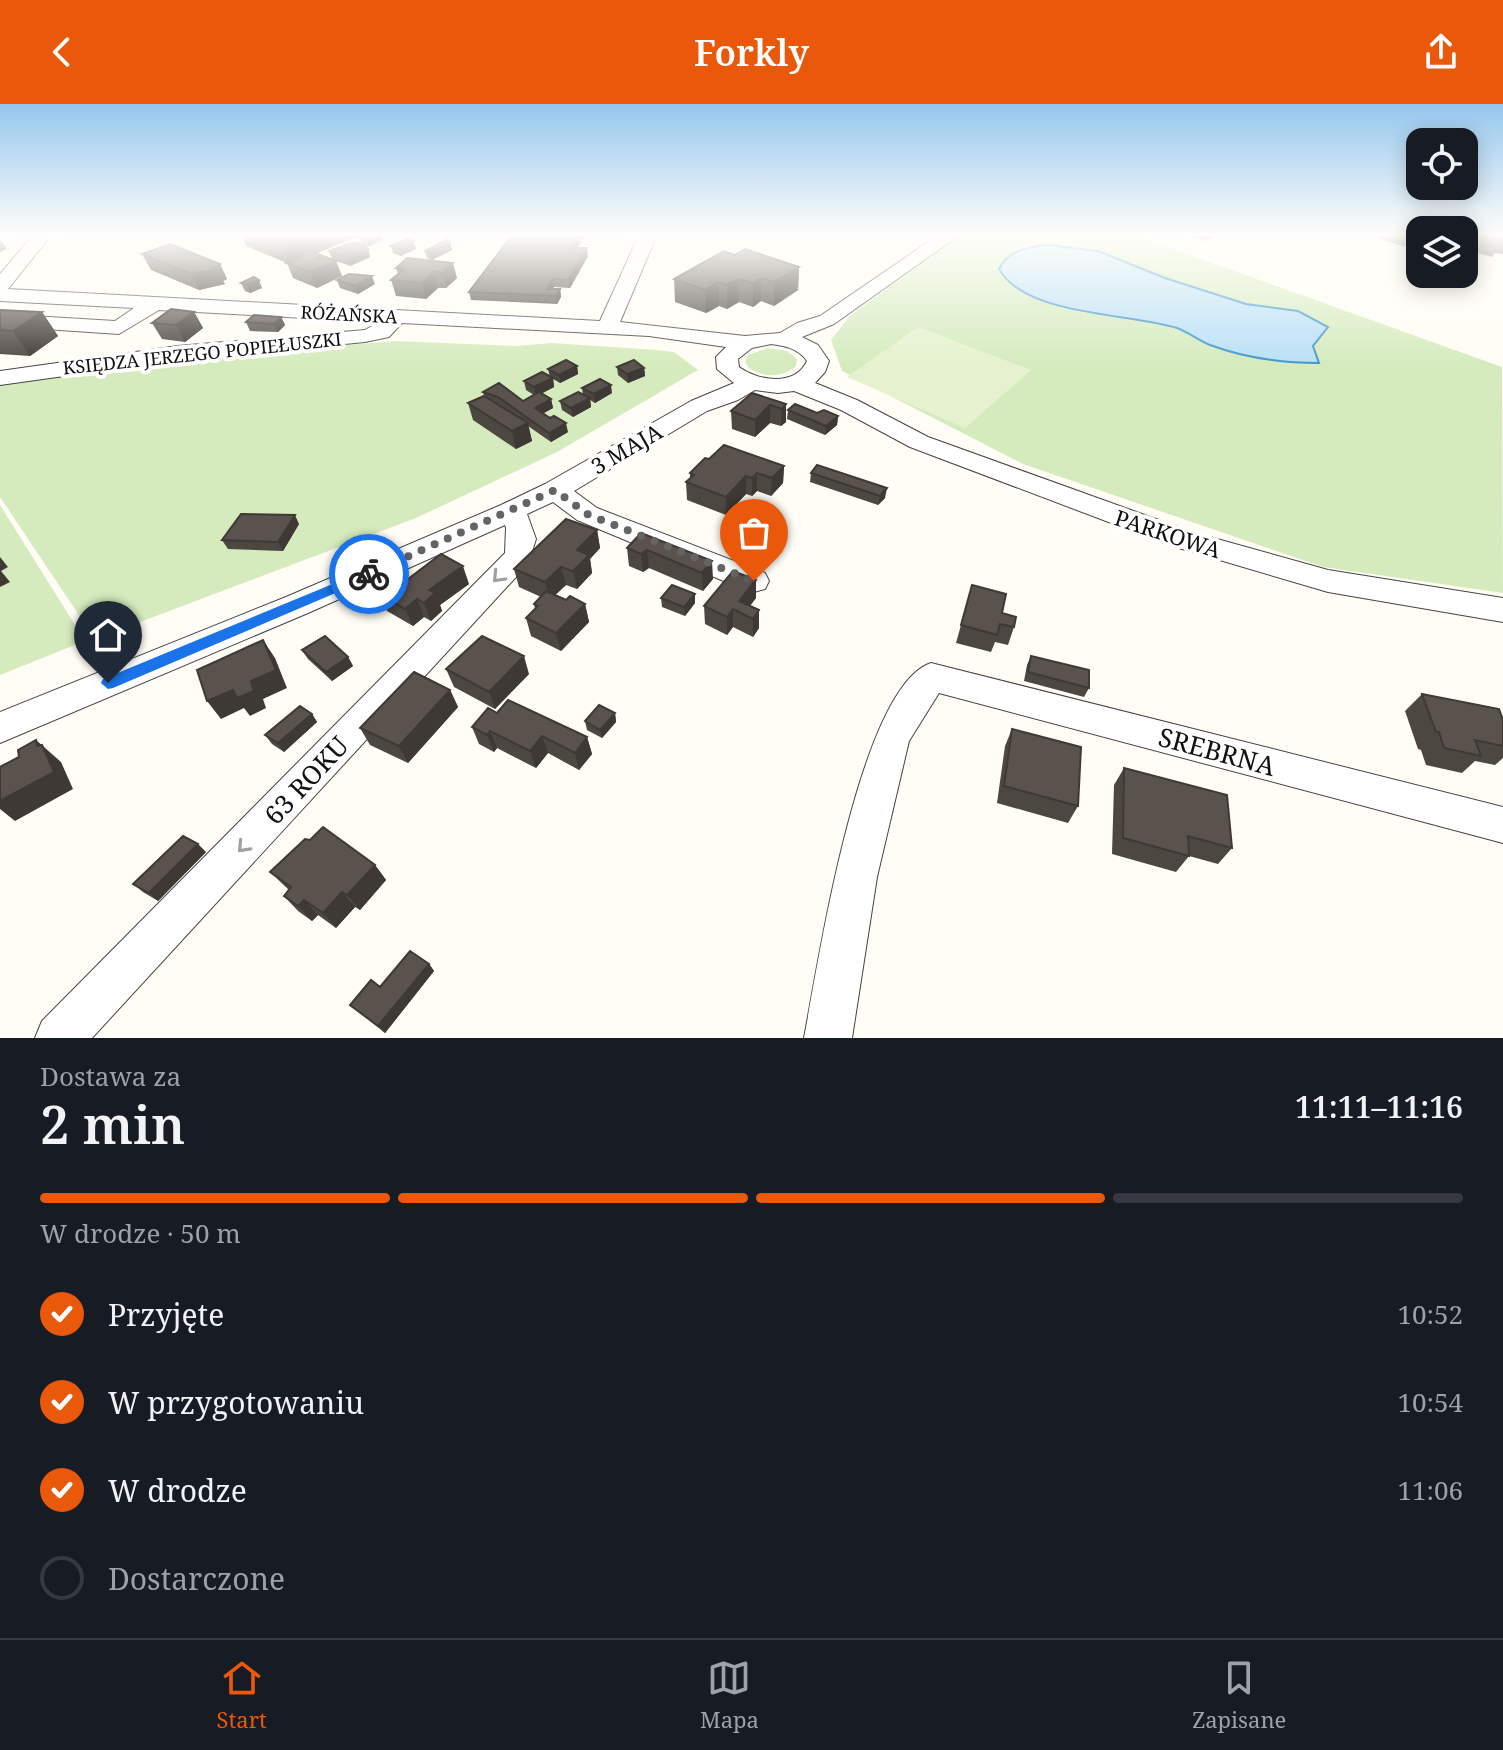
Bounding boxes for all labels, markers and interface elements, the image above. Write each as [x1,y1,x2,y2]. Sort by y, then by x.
text: Forkly [694,28,809,77]
icon: back [40,30,84,74]
icon: share [1419,30,1463,74]
map controls [1406,128,1478,288]
button: locate [1406,128,1478,200]
button: layers [1406,216,1478,288]
street label: RÓŻAŃSKA [300,299,398,329]
street label: KSIĘDZA JERZEGO POPIEŁUSZKI [61,326,343,380]
street label: 3 MAJA [585,415,667,480]
pin [720,499,788,581]
street label: PARKOWA [1111,502,1225,564]
icon: bag [732,511,776,555]
courier [329,534,409,614]
icon: bike [347,552,391,596]
one-way arrow [493,568,508,582]
pin [74,601,142,683]
icon: home [86,613,130,657]
street label: SREBRNA [1155,718,1280,784]
street label: 63 ROKU [256,728,356,832]
one-way arrow [238,838,252,853]
text: Dostawa za [40,1058,181,1094]
text: 11:11–11:16 [1295,1086,1463,1127]
text: 2 min [40,1088,185,1159]
text: W drodze · 50 m [40,1215,241,1251]
icon: check [40,1292,84,1336]
text: Przyjęte [108,1294,224,1335]
text: 10:52 [1397,1296,1463,1332]
icon: check [40,1380,84,1424]
text: W przygotowaniu [108,1382,364,1423]
text: 10:54 [1397,1384,1463,1420]
icon: check [40,1468,84,1512]
text: W drodze [108,1470,247,1511]
text: 11:06 [1397,1472,1463,1508]
text: Dostarczone [108,1558,285,1599]
tab: Start [217,1656,267,1734]
tab: Mapa [700,1656,759,1734]
tab: Zapisane [1192,1656,1286,1734]

